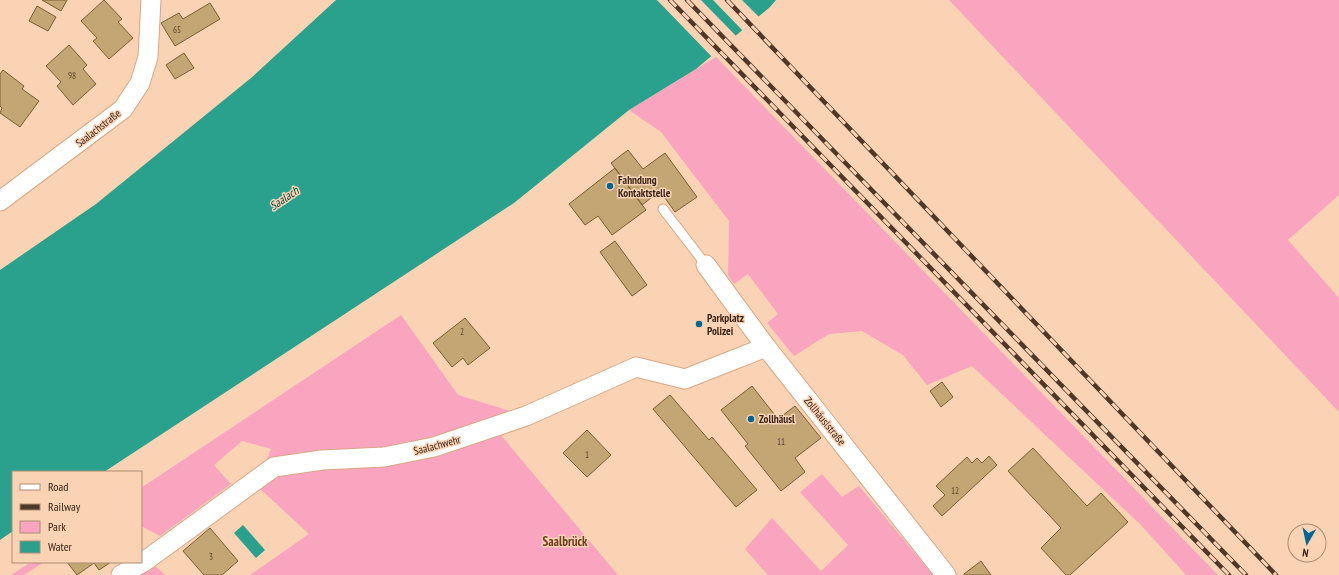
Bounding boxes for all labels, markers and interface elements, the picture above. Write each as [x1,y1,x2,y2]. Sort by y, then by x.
house number: 65 [173,24,181,35]
house number: 98 [68,70,76,81]
street label: Saalachstraße [73,106,124,150]
place label: Fahndung Kontaktstelle [618,173,671,200]
marker: Fahndung Kontaktstelle [605,181,615,191]
water label: Saalach [267,182,302,213]
place label: Parkplatz Polizei [707,311,744,338]
marker: Parkplatz Polizei [694,319,704,329]
house number: 2 [460,326,464,337]
street label: Zollhäuslstraße [801,394,849,449]
place label: Zollhäusl [759,412,795,426]
marker: Zollhäusl [746,414,756,424]
street label: Saalachwehr [412,432,462,458]
house number: 11 [777,436,785,447]
house number: 1 [585,449,589,460]
legend [12,471,142,563]
text: Road [48,479,68,494]
house number: 12 [951,485,959,496]
text: Railway [48,499,81,514]
text: Park [48,519,66,534]
north arrow [1287,523,1327,563]
district label: Saalbrück [543,533,588,550]
text: Water [48,539,73,554]
text: N [1301,545,1309,560]
house number: 3 [209,551,213,562]

